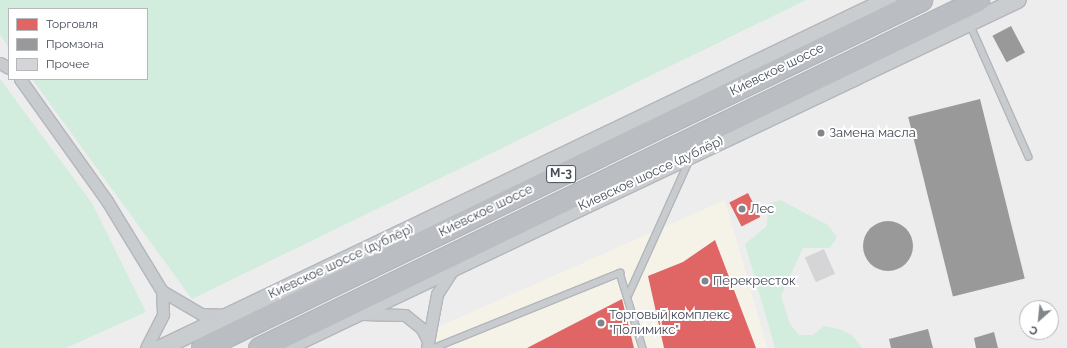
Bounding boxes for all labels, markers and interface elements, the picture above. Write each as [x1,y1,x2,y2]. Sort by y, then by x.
legend [8,8,148,80]
text: Торговля [46,17,98,31]
text: Промзона [46,37,104,51]
street label: Киевское шоссе [727,40,827,100]
text: Прочее [46,57,89,71]
place label: Замена масла [829,125,916,141]
marker: Замена масла [816,128,826,138]
street label: Киевское шоссе (дублёр) [576,133,726,215]
road number: М-3 [546,164,576,184]
street label: Киевское шоссе [436,181,536,241]
place label: Лес [750,201,774,217]
marker: Лес [737,204,747,214]
street label: Киевское шоссе (дублёр) [266,221,416,303]
place label: Перекресток [713,273,796,289]
marker: Перекресток [700,276,710,286]
north arrow [1019,300,1059,340]
place label: Торговый комплекс "Полимикс" [609,308,730,339]
marker: Торговый комплекс "Полимикс" [596,318,606,328]
text: С [1027,323,1040,338]

